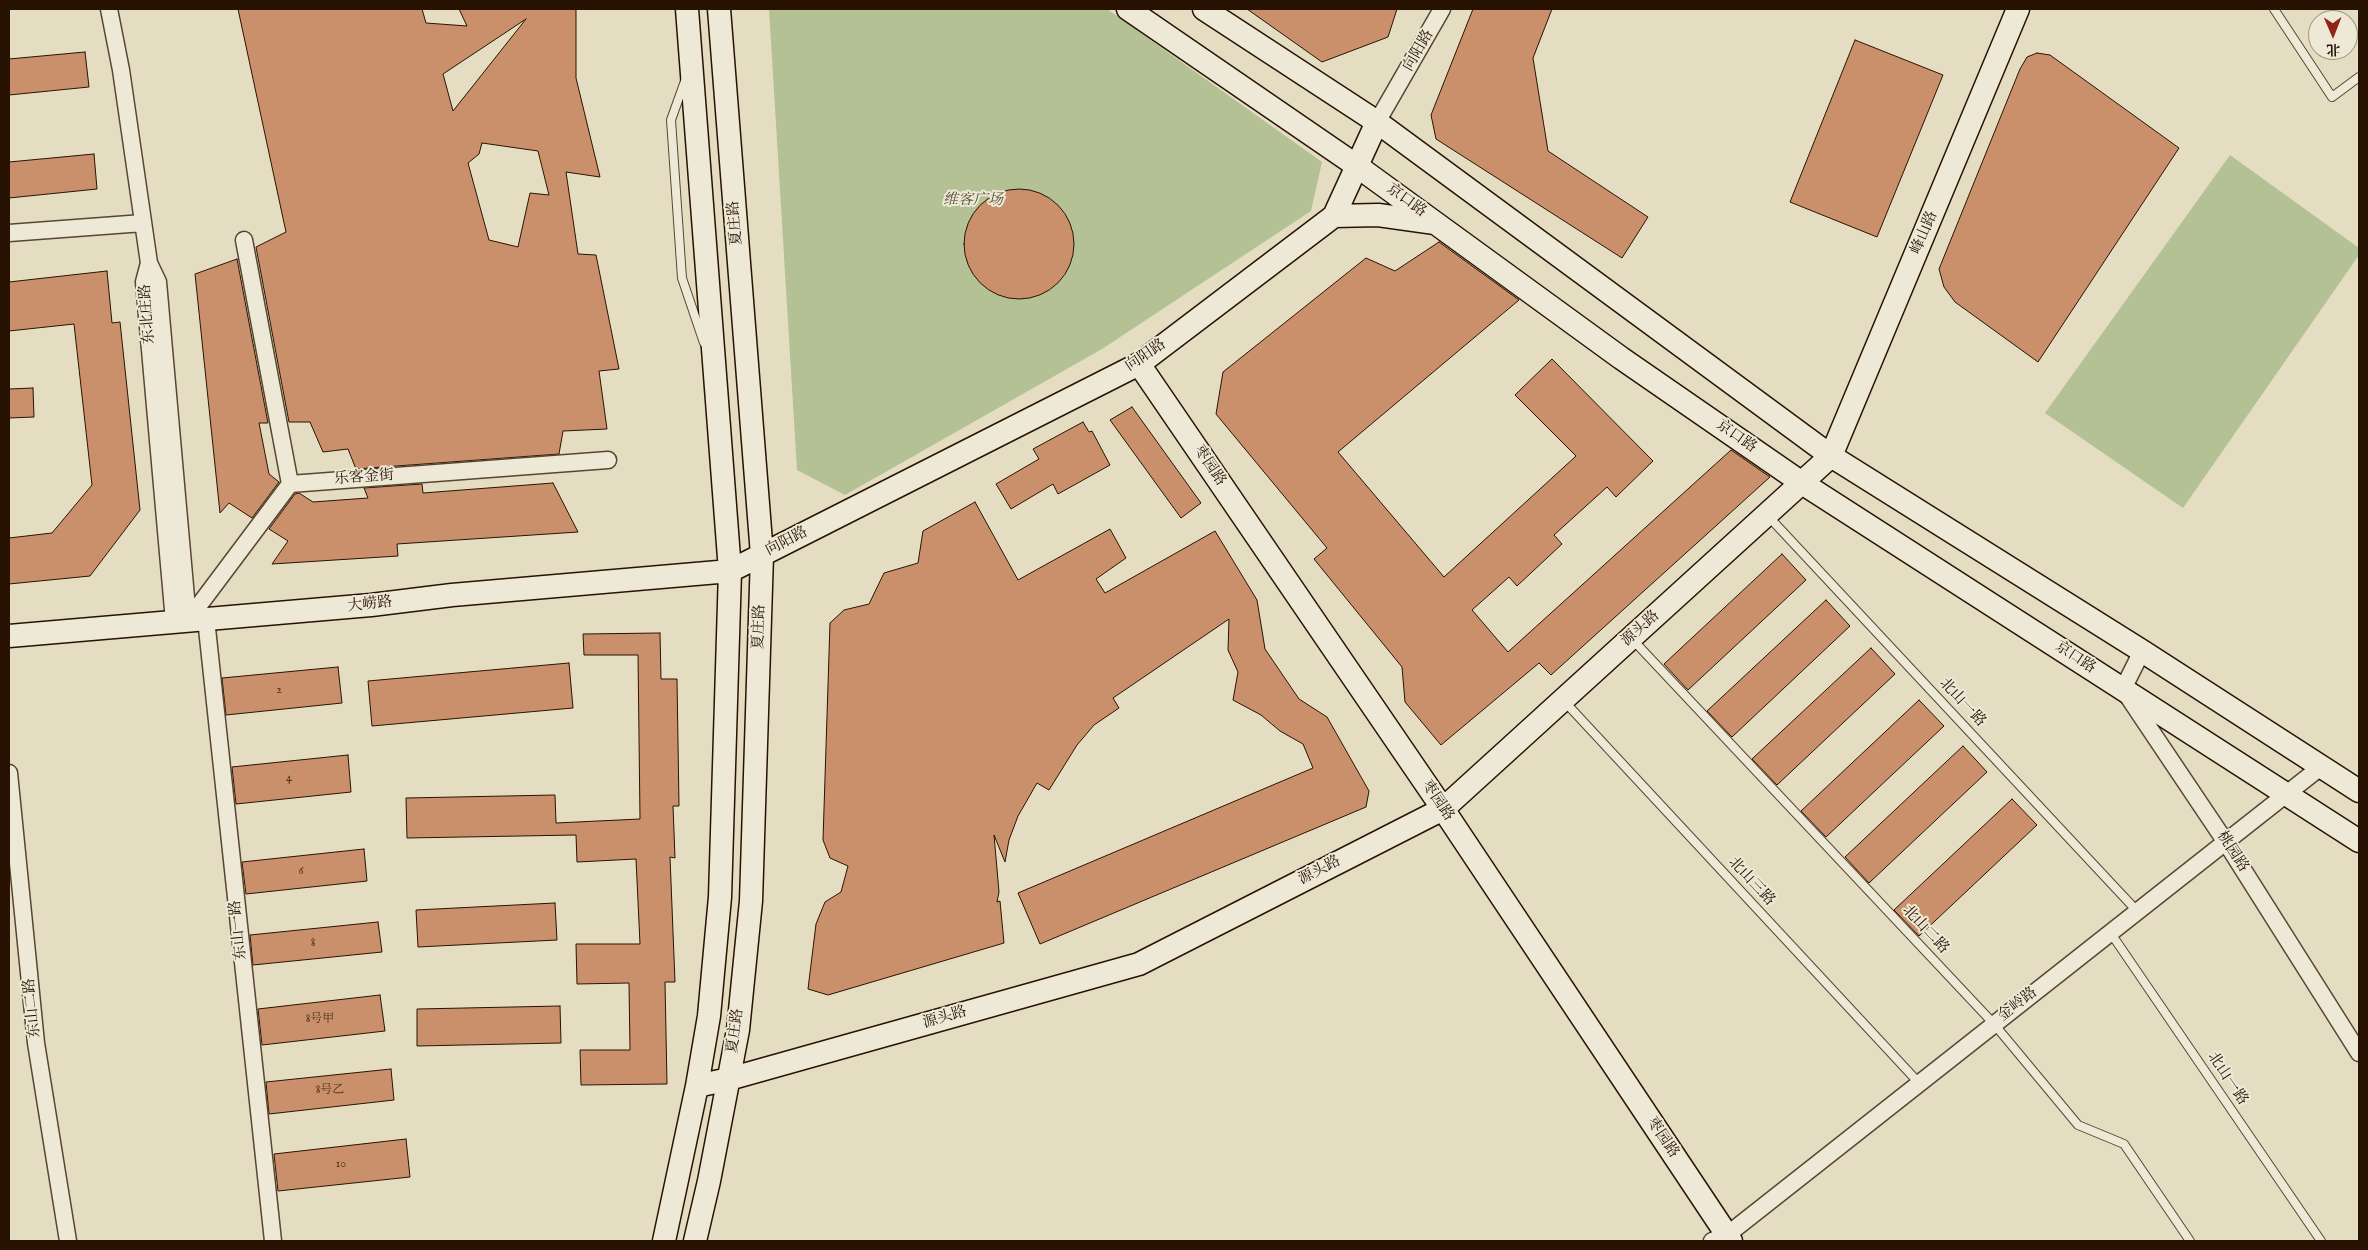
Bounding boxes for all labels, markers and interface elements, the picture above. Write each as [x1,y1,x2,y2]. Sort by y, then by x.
north arrow [2308,10,2358,60]
street label: 向阳路 [1400,27,1438,75]
text: 北 [2326,40,2340,58]
street label: 京口路 [1383,180,1429,222]
park label: 维客广场 [943,192,1003,210]
street label: 夏庄路 [725,200,747,246]
street label: 峰山路 [1908,209,1942,257]
street label: 东北庄路 [137,283,159,345]
street label: 向阳路 [1122,336,1170,376]
street label: 京口路 [1712,417,1760,457]
street label: 枣园路 [1189,442,1229,490]
street label: 乐客金街 [333,467,395,489]
street label: 向阳路 [763,524,811,560]
street label: 大崂路 [347,594,393,616]
street label: 夏庄路 [750,604,770,650]
street label: 源头路 [1618,607,1664,651]
street label: 京口路 [2051,638,2099,678]
street label: 北山一路 [1935,675,1989,731]
house number: 2 [276,684,282,698]
house number: 4 [286,772,292,786]
street label: 枣园路 [1417,777,1457,825]
street label: 桃园路 [2212,828,2252,876]
street label: 源头路 [1296,853,1344,889]
street label: 北山三路 [1724,854,1778,910]
house number: 6 [298,865,304,879]
street label: 东山一路 [227,899,251,961]
street label: 北山二路 [1898,902,1952,958]
house number: 8 [311,937,315,951]
street label: 东山二路 [21,977,45,1039]
street label: 金岭路 [1995,984,2041,1026]
street label: 源头路 [921,1003,969,1033]
street label: 夏庄路 [724,1007,748,1055]
house number: 8号甲 [306,1013,334,1027]
street label: 北山一路 [2203,1049,2251,1109]
house number: 8号乙 [316,1084,344,1098]
street label: 枣园路 [1642,1114,1682,1162]
house number: 10 [336,1158,346,1172]

